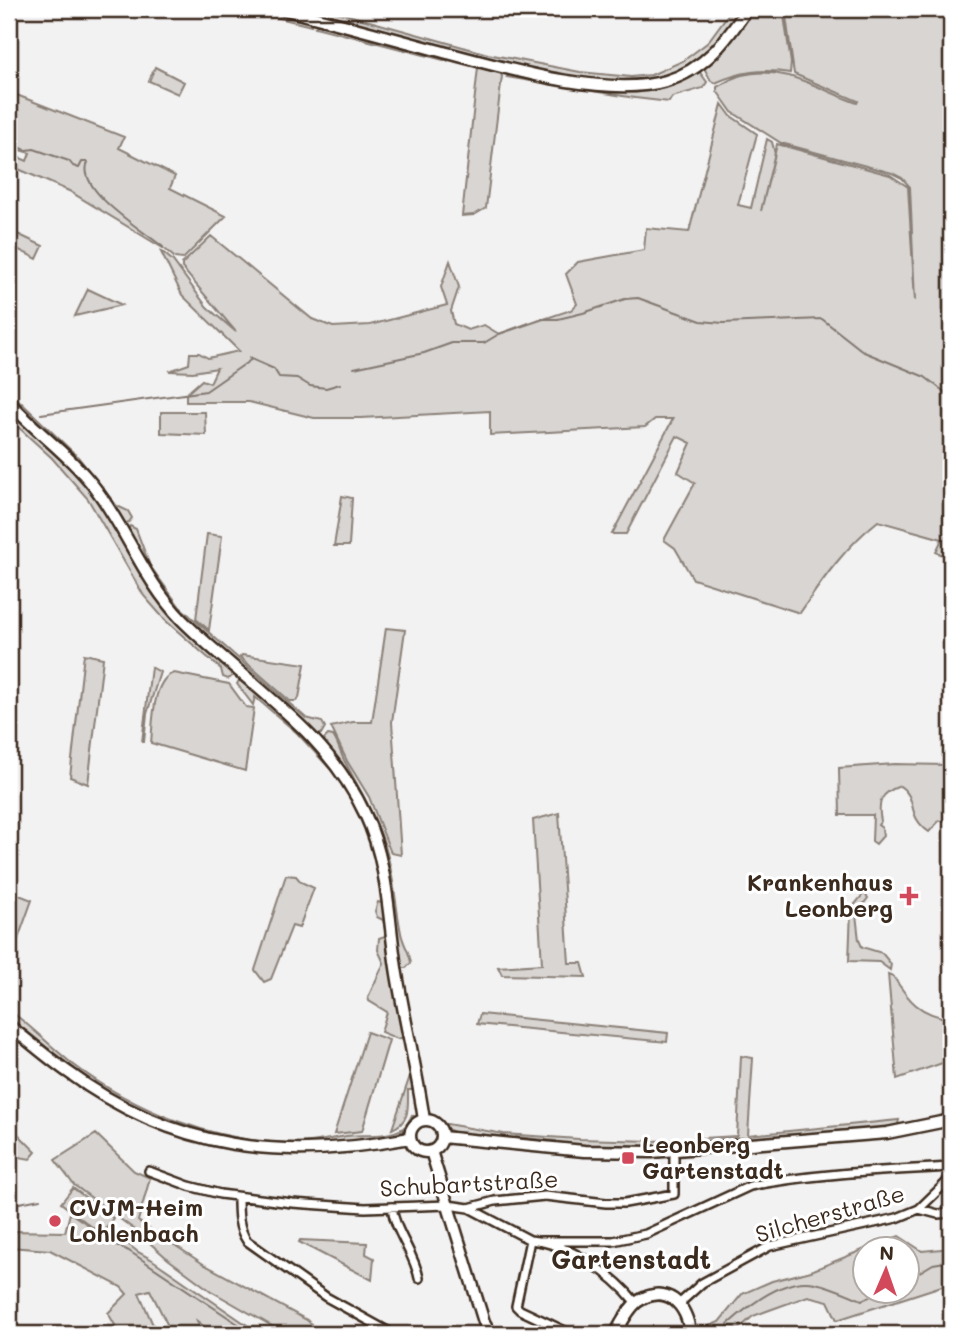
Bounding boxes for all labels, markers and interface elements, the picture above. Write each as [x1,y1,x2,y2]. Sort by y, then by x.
place label: Krankenhaus Leonberg [747,867,893,923]
marker: Krankenhaus Leonberg [899,886,919,906]
place label: Leonberg Gartenstadt [642,1129,784,1185]
marker: Leonberg Gartenstadt [620,1150,636,1166]
street label: Schubartstraße [379,1163,559,1203]
street label: Silcherstraße [752,1177,908,1249]
place label: CVJM-Heim Lohlenbach [69,1192,203,1248]
marker: CVJM-Heim Lohlenbach [47,1213,63,1229]
north arrow [852,1234,922,1304]
text: N [879,1240,894,1265]
district label: Gartenstadt [551,1242,711,1276]

